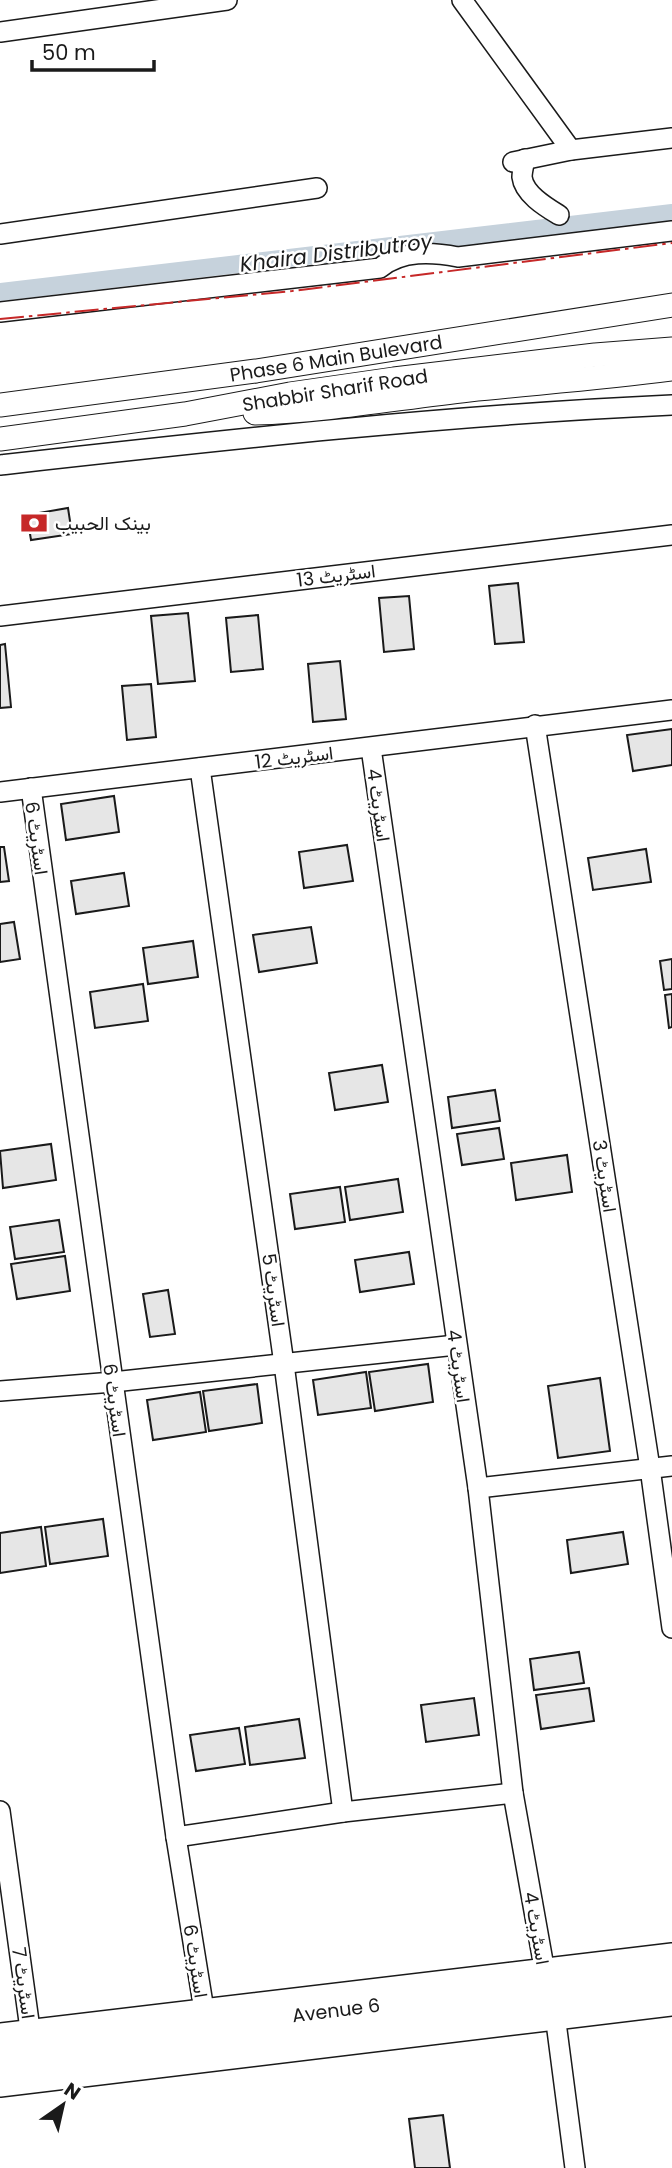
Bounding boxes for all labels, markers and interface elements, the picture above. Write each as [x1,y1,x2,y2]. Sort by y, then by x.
scale bar [32,28,154,72]
text: 50 m [42,38,96,67]
water label: Khaira Distributroy [238,226,435,279]
street label: Phase 6 Main Bulevard [228,328,444,389]
street label: Shabbir Sharif Road [240,363,430,418]
bank icon: بينک الحبيب [19,508,49,538]
place label: بينک الحبيب [55,510,151,537]
street label: اسٹریٹ 13 [295,557,377,594]
street label: اسٹریٹ 12 [253,739,335,776]
street label: اسٹریٹ 4 [360,767,397,843]
street label: اسٹریٹ 6 [18,800,55,877]
street label: اسٹریٹ 3 [585,1138,624,1214]
street label: اسٹریٹ 5 [255,1252,292,1328]
street label: اسٹریٹ 4 [440,1328,477,1404]
street label: اسٹریٹ 6 [96,1362,133,1439]
street label: اسٹریٹ 4 [517,1889,556,1967]
street label: اسٹریٹ 6 [176,1922,215,2000]
street label: اسٹریٹ 7 [5,1945,42,2021]
street label: Avenue 6 [291,1992,382,2029]
north arrow [28,2070,98,2140]
text: N [59,2076,86,2107]

